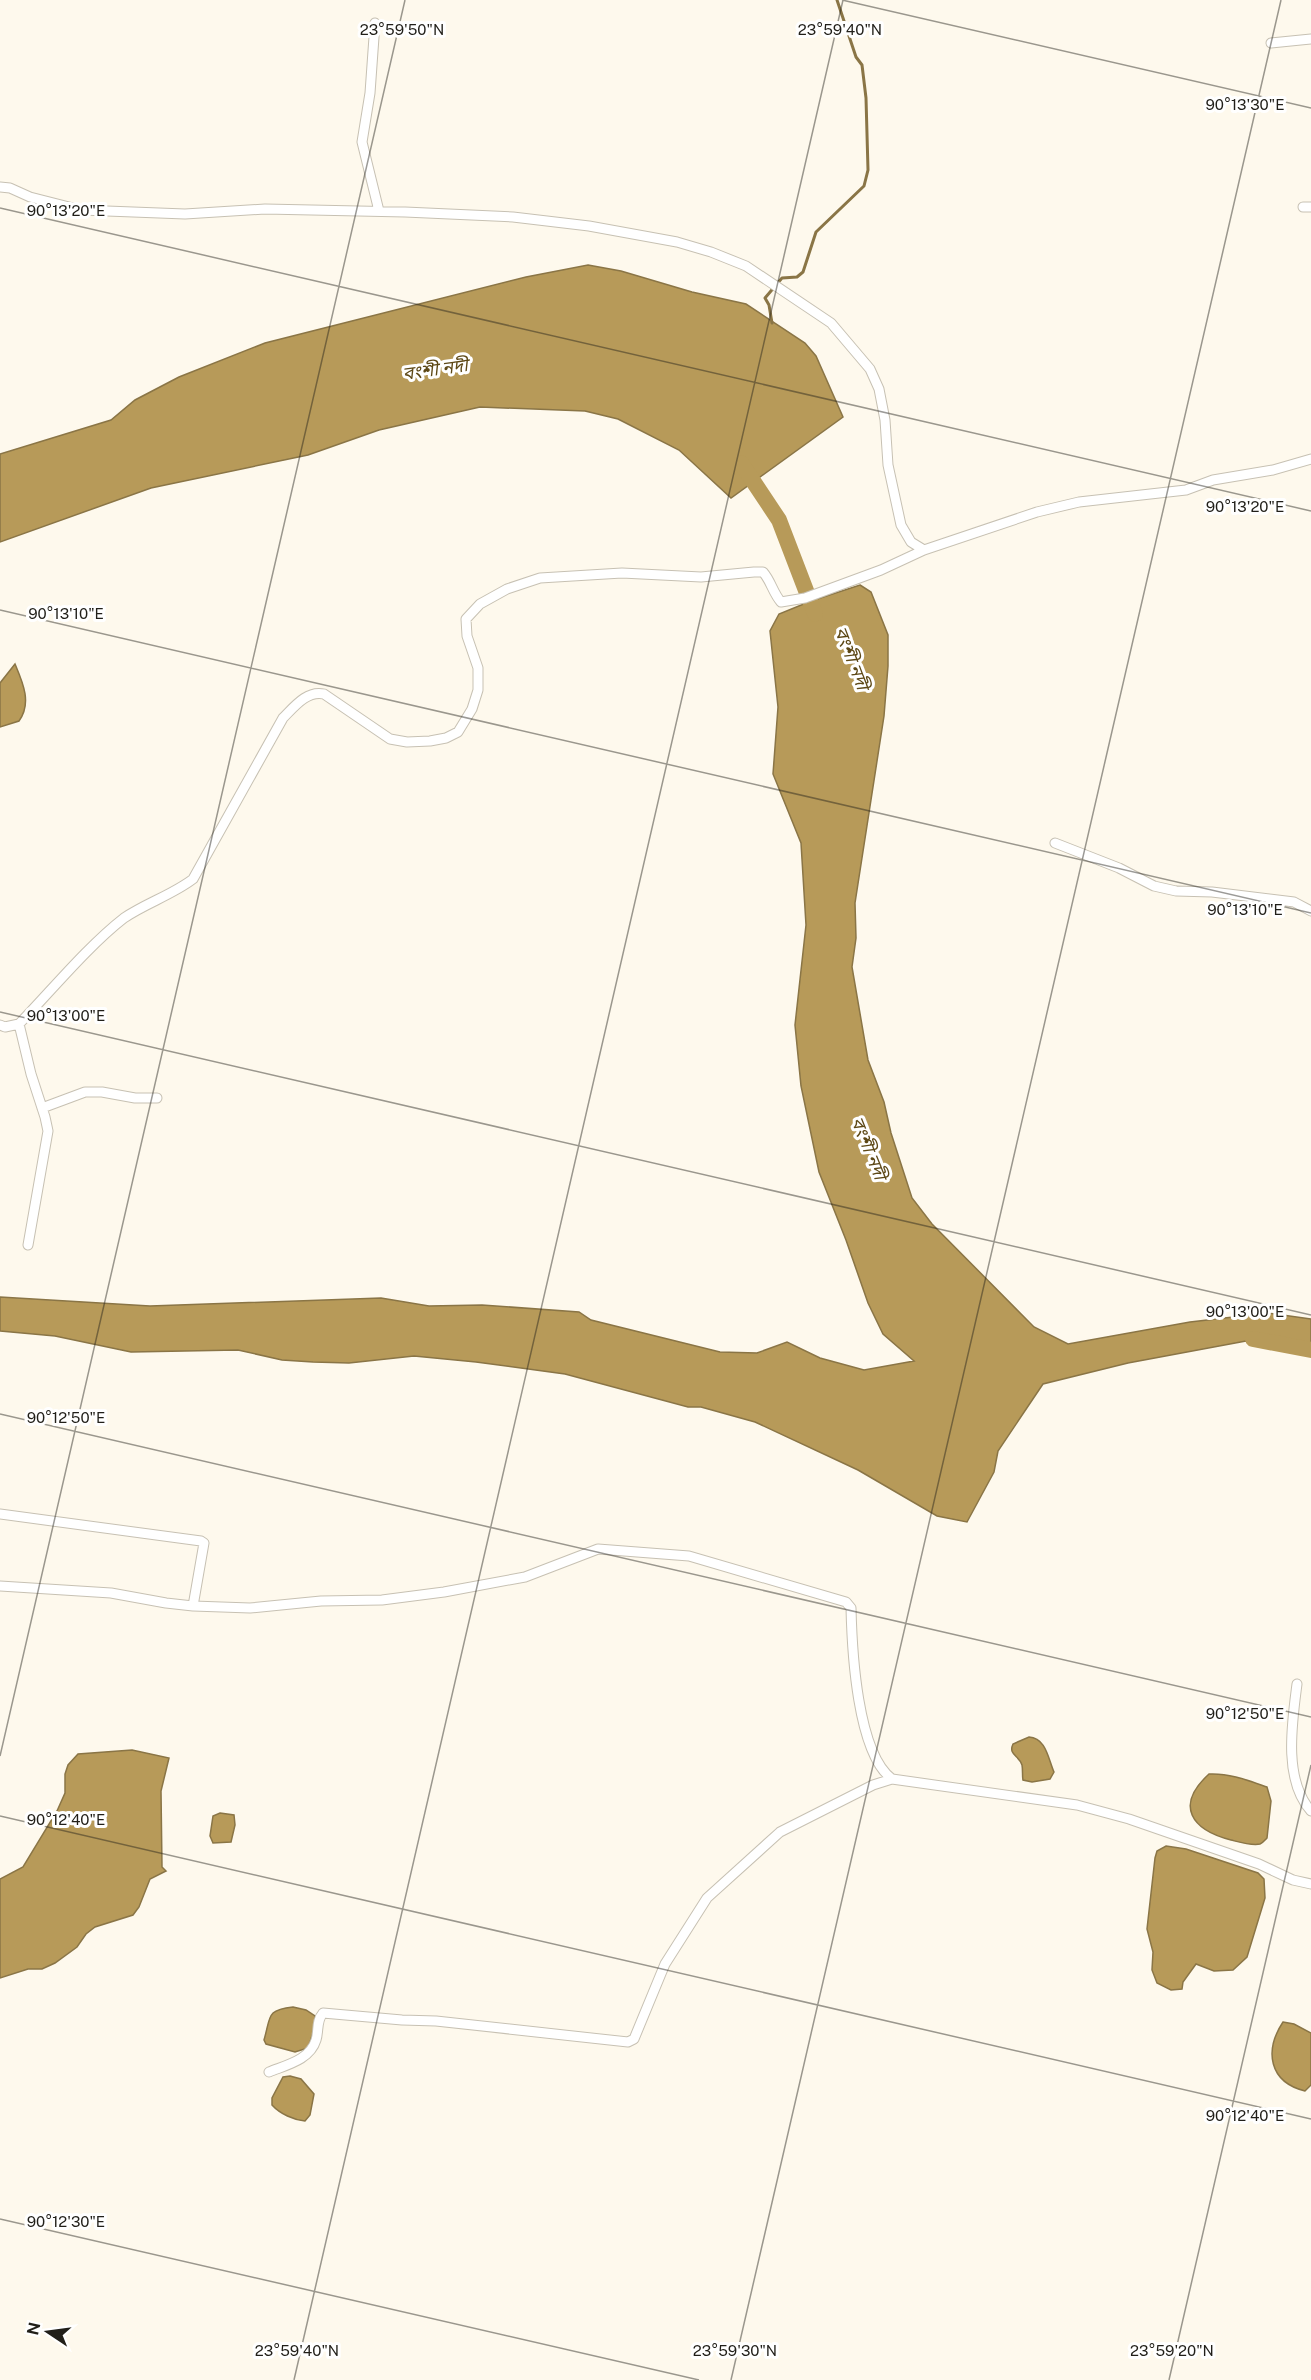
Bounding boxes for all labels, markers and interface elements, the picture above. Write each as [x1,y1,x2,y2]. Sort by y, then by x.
text: 23°59'50"N [360,21,444,38]
text: 23°59'40"N [798,21,882,38]
text: 90°13'30"E [1206,96,1284,113]
text: 90°13'20"E [27,202,105,219]
water label: বংশী নদী [401,354,472,384]
text: 90°13'20"E [1206,498,1284,515]
text: 90°13'10"E [28,605,104,622]
water label: বংশী নদী [830,624,875,695]
text: 90°13'10"E [1207,901,1283,918]
text: 90°13'00"E [27,1007,105,1024]
water label: বংশী নদী [847,1114,892,1185]
text: 90°13'00"E [1206,1303,1284,1320]
text: 90°12'50"E [27,1409,105,1426]
text: 90°12'50"E [1206,1705,1284,1722]
text: 90°12'40"E [27,1811,105,1828]
text: 90°12'40"E [1206,2107,1284,2124]
text: 90°12'30"E [27,2213,105,2230]
north arrow [18,2302,78,2362]
text: N [23,2321,45,2337]
text: 23°59'40"N [255,2342,339,2359]
text: 23°59'30"N [693,2342,777,2359]
text: 23°59'20"N [1130,2342,1214,2359]

